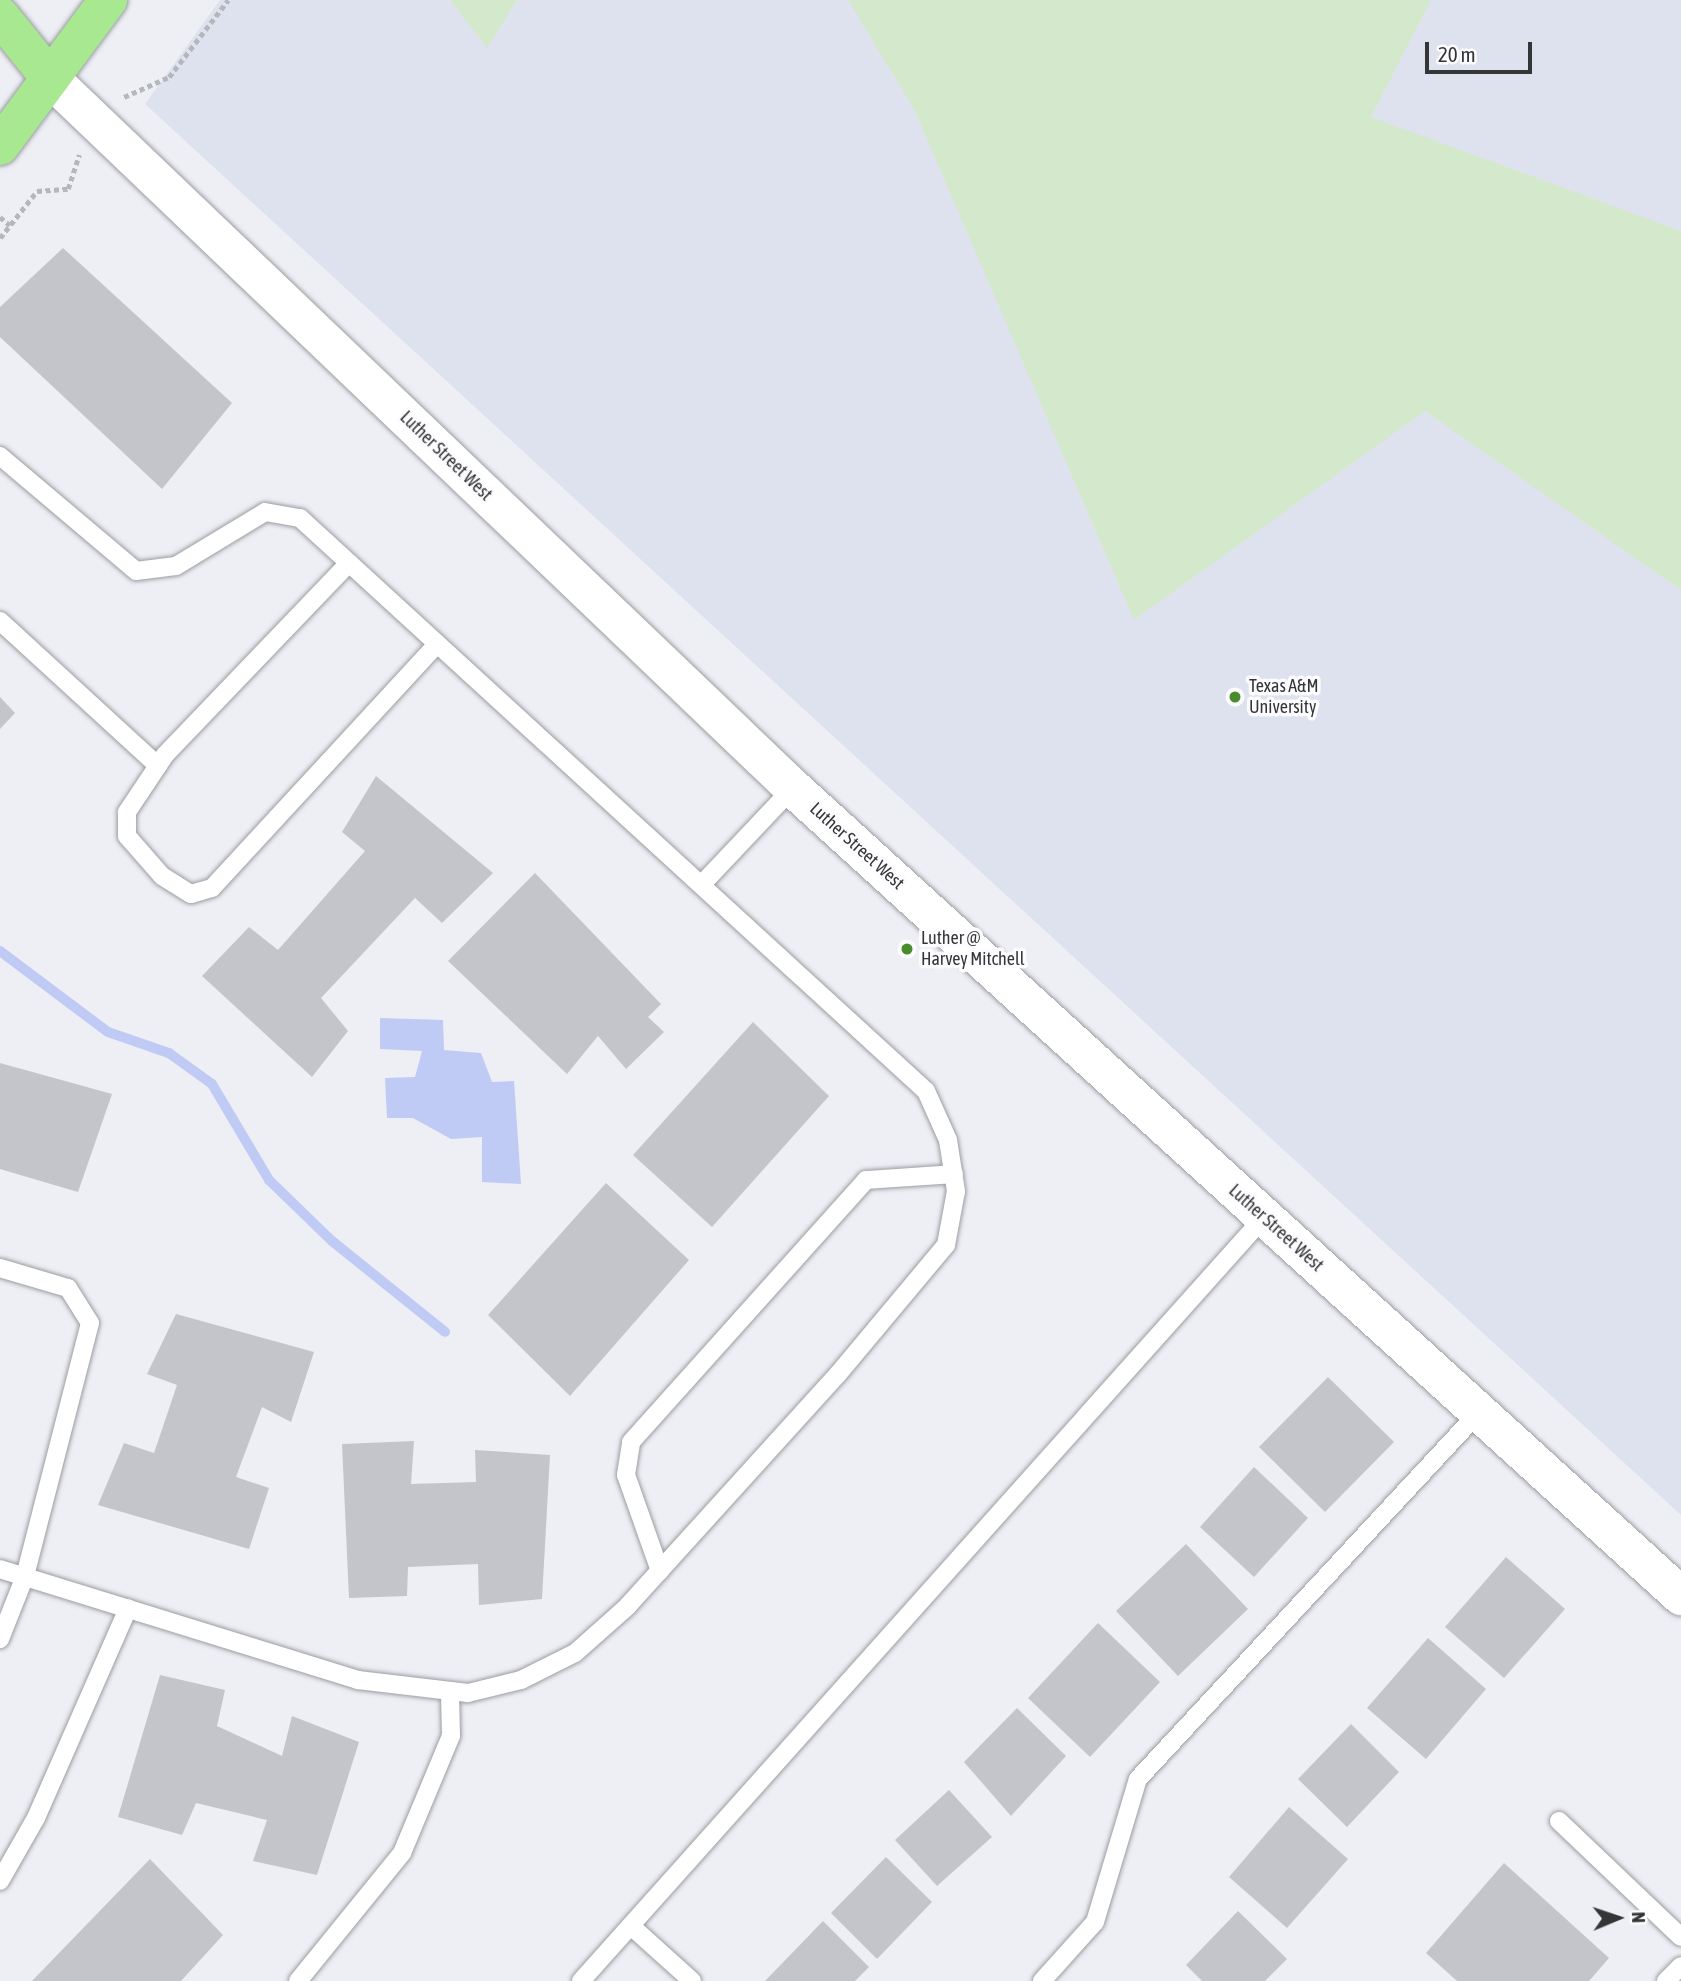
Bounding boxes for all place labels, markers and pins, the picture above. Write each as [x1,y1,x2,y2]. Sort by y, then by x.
place label: Texas A&M University [1249,676,1319,718]
marker: Texas A&M University [1227,689,1243,705]
place label: Luther @ Harvey Mitchell [921,928,1025,970]
marker: Luther @ Harvey Mitchell [899,941,915,957]

